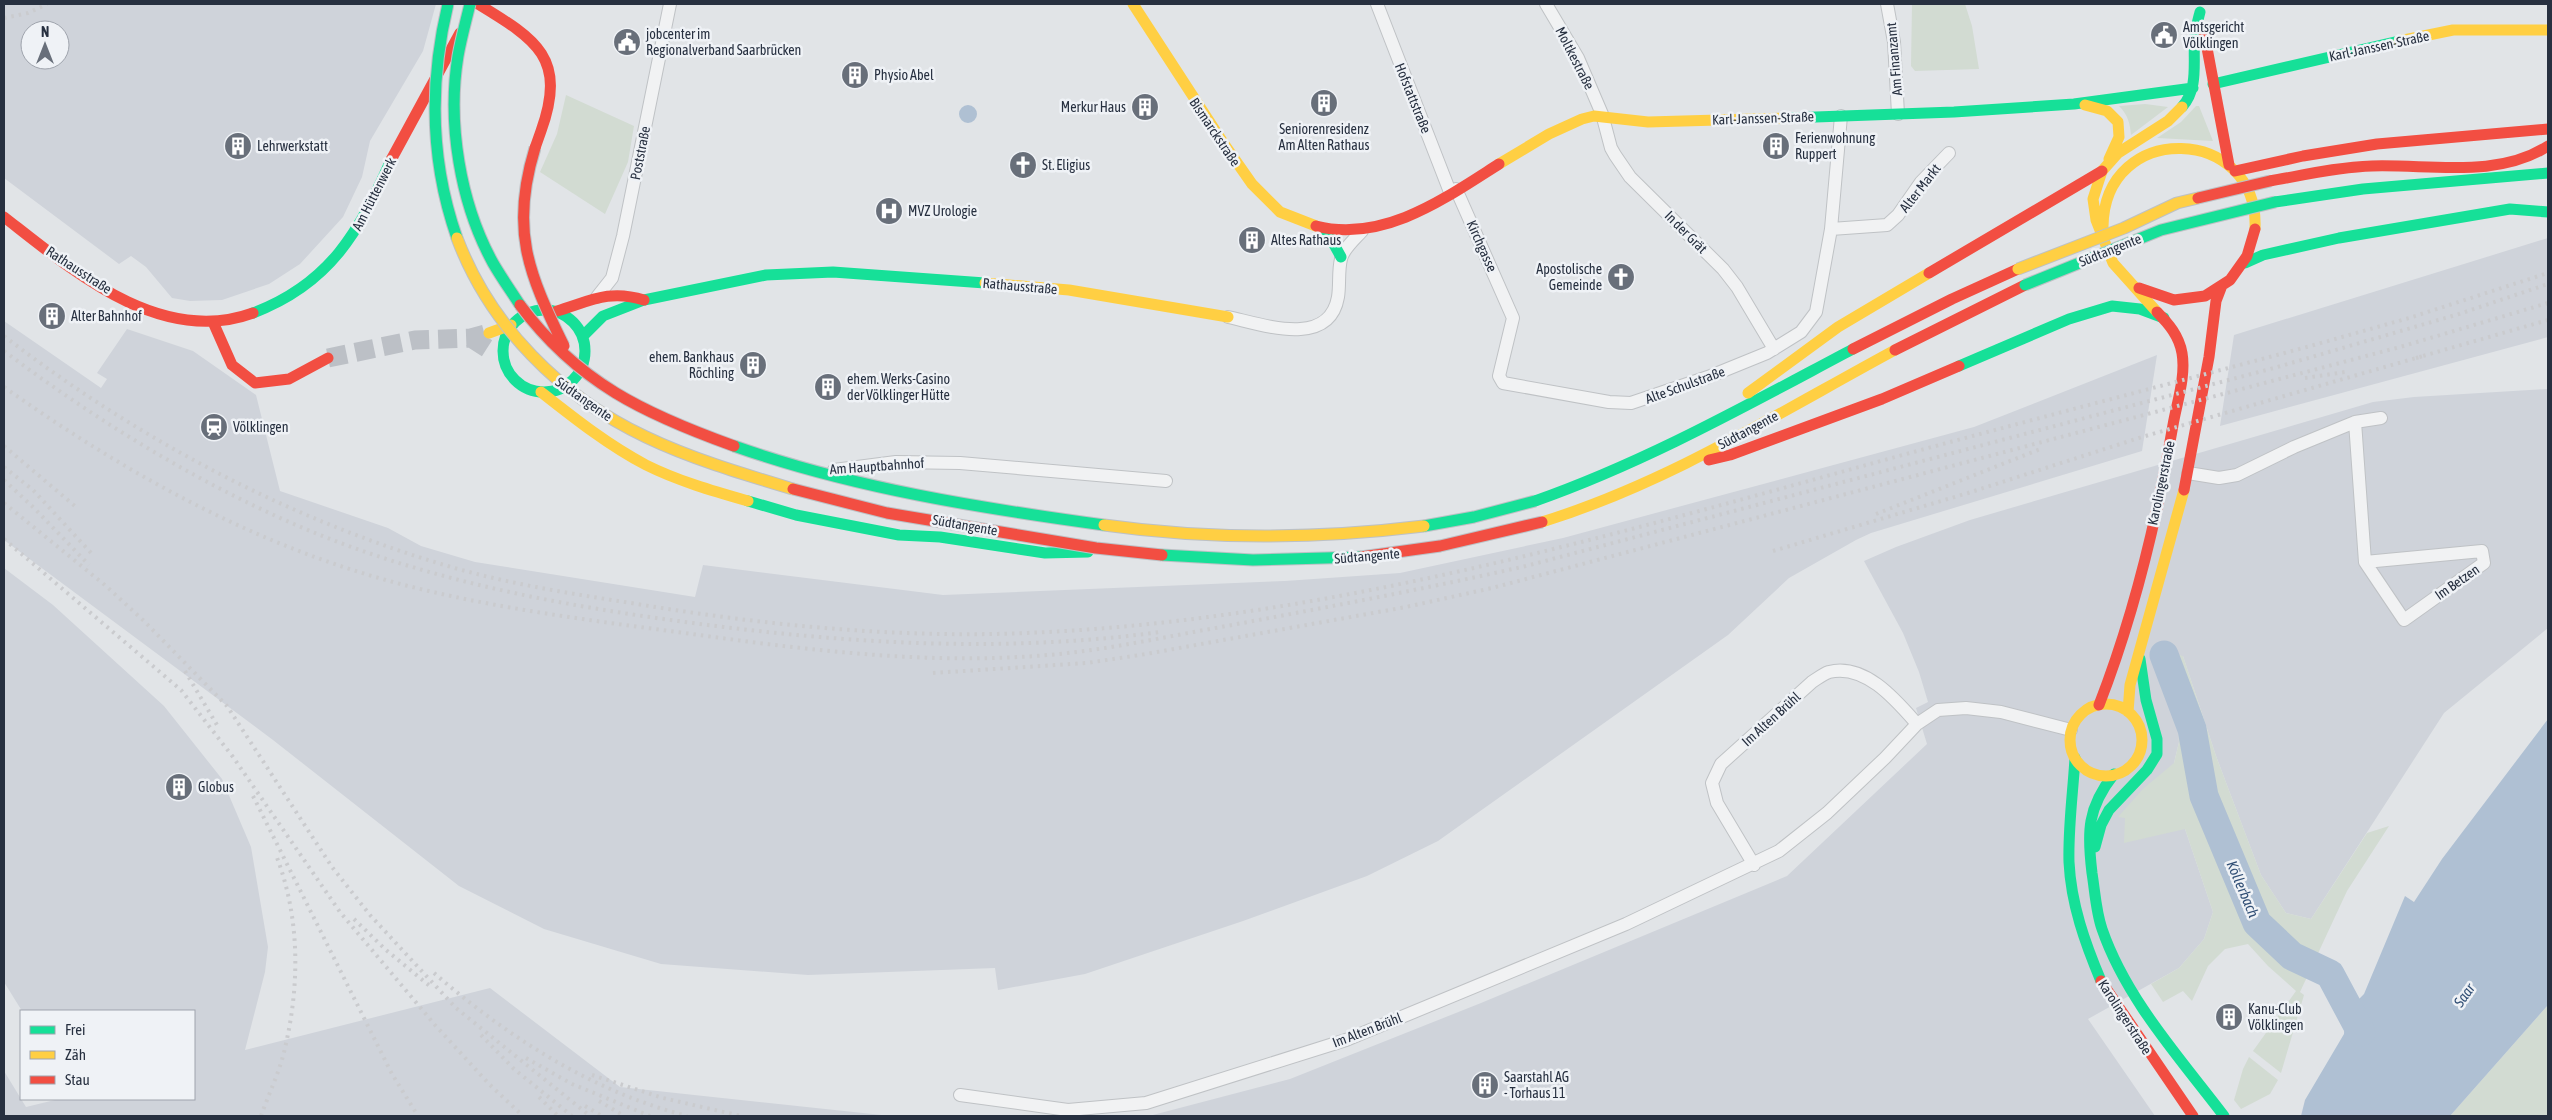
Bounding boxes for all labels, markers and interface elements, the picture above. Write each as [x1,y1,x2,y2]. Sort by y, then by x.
place label: Amtsgericht Völklingen [2183,19,2244,51]
north arrow [20,20,70,70]
public building icon: Amtsgericht Völklingen [2149,20,2179,50]
street label: Am Finanzamt [1883,22,1905,96]
text: N [41,24,49,40]
street label: Moltkestraße [1552,24,1598,92]
place label: jobcenter im Regionalverband Saarbrücken [645,26,801,58]
public building icon: jobcenter im Regionalverband Saarbrücken [612,27,642,57]
street label: Karl-Janssen-Straße [2327,28,2431,64]
building icon: Physio Abel [840,60,870,90]
street label: Hofstattstraße [1392,61,1434,135]
place label: Physio Abel [874,67,934,83]
building icon: Seniorenresidenz Am Alten Rathaus [1309,88,1339,118]
building icon: Merkur Haus [1130,92,1160,122]
street label: Bismarckstraße [1186,95,1244,169]
place label: Merkur Haus [1061,99,1126,115]
street label: Karl-Janssen-Straße [1712,108,1814,128]
place label: Seniorenresidenz Am Alten Rathaus [1279,121,1370,153]
street label: Poststraße [627,125,653,181]
place label: Ferienwohnung Ruppert [1795,130,1875,162]
building icon: Lehrwerkstatt [223,131,253,161]
building icon: Ferienwohnung Ruppert [1761,131,1791,161]
place label: Lehrwerkstatt [257,138,328,154]
church icon: St. Eligius [1008,150,1038,180]
street label: Am Hüttenwerk [349,155,399,233]
place label: St. Eligius [1042,157,1090,173]
street label: Alter Markt [1896,161,1944,215]
hospital icon: MVZ Urologie [874,196,904,226]
place label: MVZ Urologie [908,203,977,219]
street label: In der Grät [1662,208,1710,256]
street label: Kirchgasse [1464,218,1500,274]
building icon: Altes Rathaus [1237,225,1267,255]
street label: Südtangente [2077,230,2143,270]
place label: Altes Rathaus [1271,232,1341,248]
street label: Rathausstraße [43,243,115,297]
place label: Apostolische Gemeinde [1536,261,1602,293]
church icon: Apostolische Gemeinde [1606,262,1636,292]
street label: Rathausstraße [982,275,1058,297]
building icon: Alter Bahnhof [37,301,67,331]
place label: Alter Bahnhof [71,308,142,324]
place label: ehem. Bankhaus Röchling [649,349,734,381]
building icon: ehem. Bankhaus Röchling [738,350,768,380]
street label: Alte Schulstraße [1643,363,1727,407]
place label: ehem. Werks-Casino der Völklinger Hütte [847,371,950,403]
building icon: ehem. Werks-Casino der Völklinger Hütte [813,372,843,402]
street label: Südtangente [552,374,616,424]
street label: Südtangente [1715,408,1781,452]
station icon: Völklingen [199,412,229,442]
place label: Völklingen [233,419,289,435]
street label: Karolingerstraße [2144,439,2178,527]
street label: Am Hauptbahnhof [829,455,925,477]
street label: Südtangente [931,511,999,539]
street label: Südtangente [1334,545,1400,567]
street label: Im Betzen [2432,561,2482,603]
street label: Im Alten Brühl [1738,688,1804,749]
building icon: Globus [164,772,194,802]
place label: Globus [198,779,234,795]
water label: Köllerbach [2223,858,2263,920]
street label: Karolingerstraße [2095,977,2155,1057]
water label: Saar [2449,980,2478,1011]
place label: Kanu-Club Völklingen [2248,1001,2304,1033]
building icon: Kanu-Club Völklingen [2214,1002,2244,1032]
street label: Im Alten Brühl [1330,1009,1404,1051]
legend [20,1010,195,1100]
text: Frei [65,1021,85,1038]
text: Zäh [65,1046,86,1063]
place label: Saarstahl AG - Torhaus 11 [1504,1069,1569,1101]
building icon: Saarstahl AG - Torhaus 11 [1470,1070,1500,1100]
text: Stau [65,1071,90,1088]

